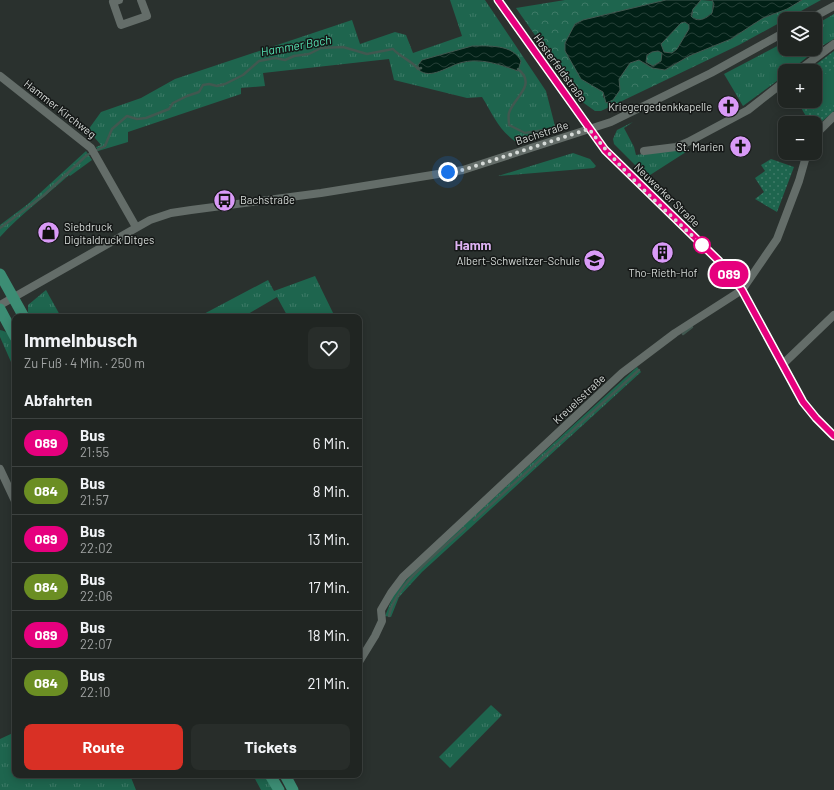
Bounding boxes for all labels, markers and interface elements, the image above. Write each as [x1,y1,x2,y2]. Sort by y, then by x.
map controls [778,12,822,160]
button: layers [778,12,822,56]
street label: Hosterfeldstraße [531,31,590,104]
water label: Hammer Bach [259,32,332,58]
button: + [778,64,822,108]
street label: Hammer Kirchweg [22,77,99,141]
church icon: Kriegergedenkkapelle [715,94,741,120]
place label: Kriegergedenkkapelle [608,100,712,113]
button: − [778,116,822,160]
street label: Bachstraße [514,118,570,147]
church icon: St. Marien [727,134,753,160]
place label: St. Marien [676,140,724,153]
street label: Neuwerker Straße [632,160,703,229]
your location [438,162,458,182]
bus stop icon: Bachstraße [212,187,238,213]
place label: Bachstraße [240,193,295,206]
shop icon: Siebdruck Digitaldruck Ditges [35,220,61,246]
place label: Siebdruck Digitaldruck Ditges [64,220,154,246]
unlabelled marker [693,236,711,254]
district label: Hamm [455,237,492,253]
building icon: Tho-Rieth-Hof [650,240,676,266]
school or university icon: Albert-Schweitzer-Schule [582,248,608,274]
place label: Albert-Schweitzer-Schule [457,254,580,267]
line badge: 089 [706,261,752,287]
text: 089 [718,265,741,282]
place label: Tho-Rieth-Hof [629,266,698,279]
button: heart [308,327,350,369]
text: Immelnbusch [24,328,137,351]
text: Zu Fuß · 4 Min. · 250 m [24,355,145,371]
street label: Kreuelsstraße [550,371,608,426]
text: Abfahrten [24,391,92,409]
text: Bus [80,426,105,444]
text: 089 [35,434,58,451]
text: 6 Min. [313,434,350,452]
text: 21:55 [80,444,109,460]
text: Bus [80,474,105,492]
text: 084 [34,482,58,499]
text: 8 Min. [313,482,350,500]
text: 21:57 [80,492,109,508]
text: Bus [80,522,105,540]
text: 089 [35,530,58,547]
text: 13 Min. [308,530,350,548]
text: 22:02 [80,540,113,556]
text: Bus [80,570,105,588]
text: 084 [34,578,58,595]
text: 17 Min. [308,578,350,596]
text: 22:06 [80,588,112,604]
text: Bus [80,618,105,636]
text: 089 [35,626,58,643]
text: 18 Min. [307,626,350,644]
text: 22:07 [80,636,112,652]
text: Bus [80,666,105,684]
text: 084 [34,674,58,691]
text: 21 Min. [307,674,350,692]
text: 22:10 [80,684,110,700]
button: Route [24,724,183,770]
button: Tickets [191,724,350,770]

